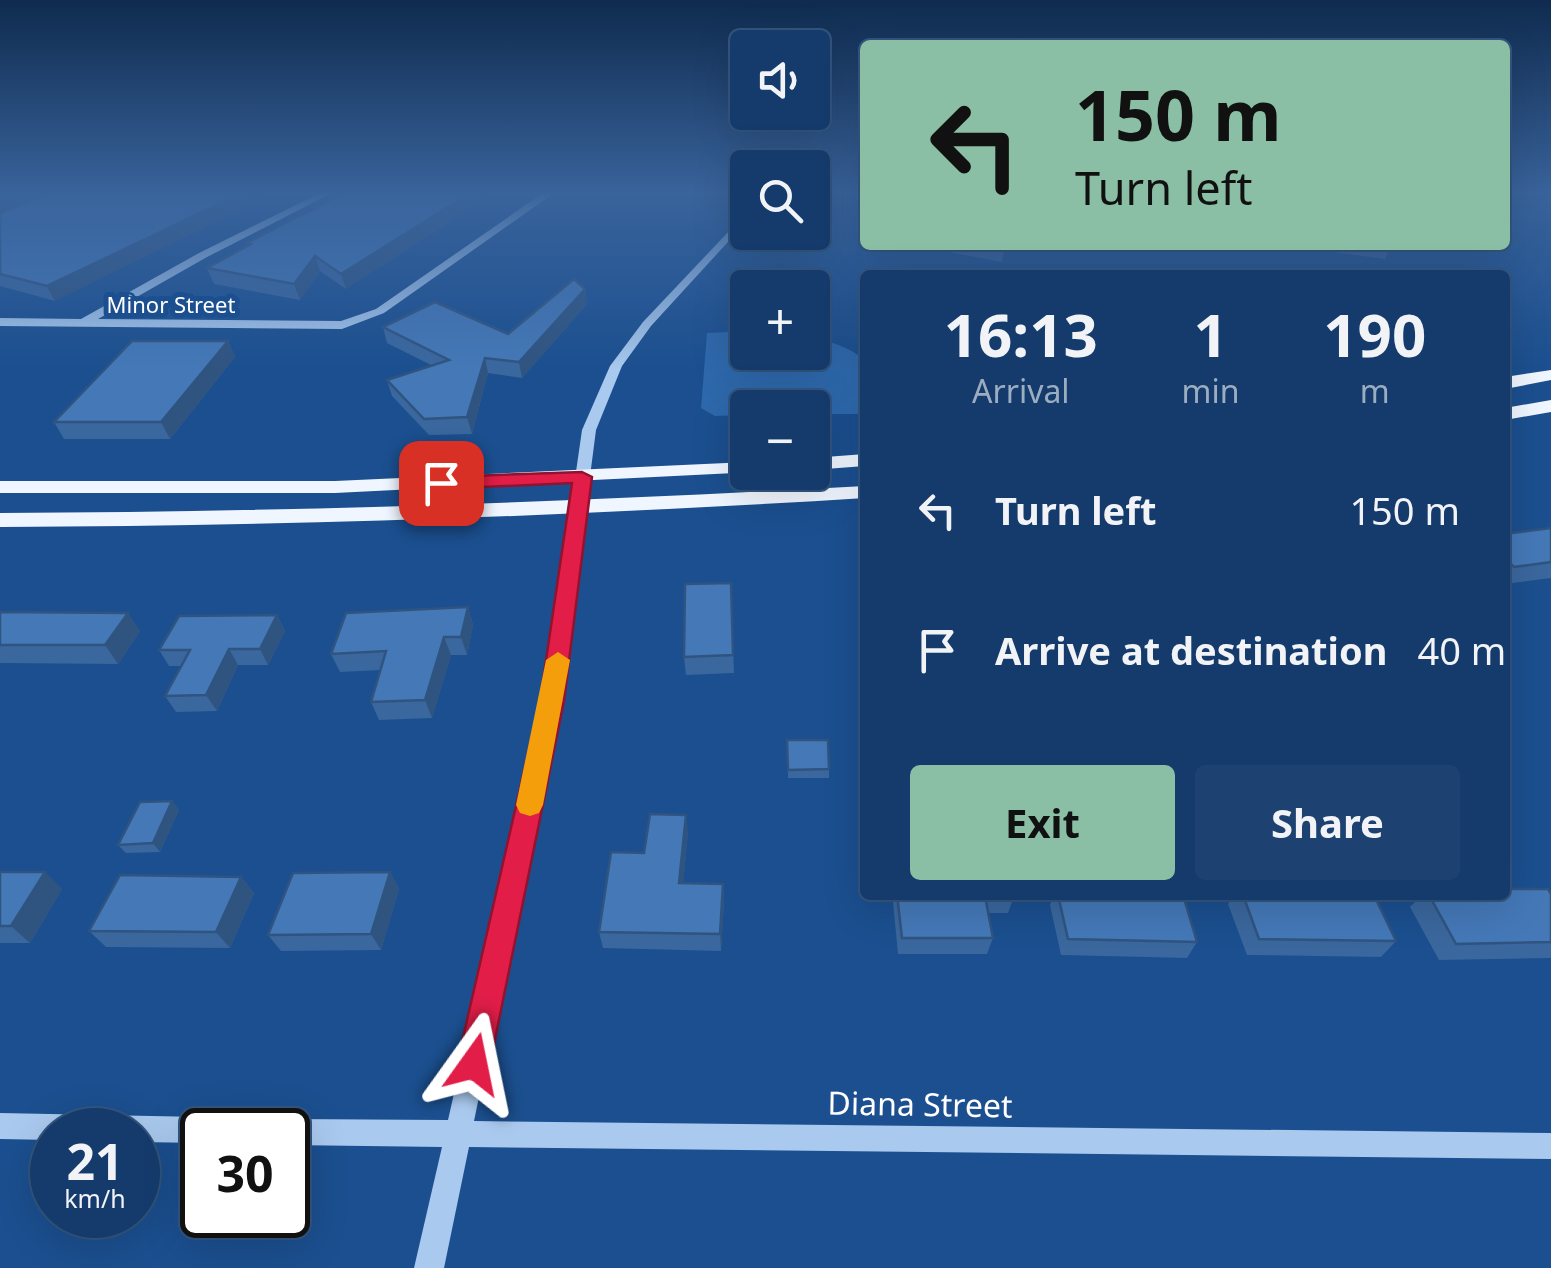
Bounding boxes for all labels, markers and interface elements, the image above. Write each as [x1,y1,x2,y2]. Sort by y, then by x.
map controls [730,30,830,490]
button: sound [730,30,830,130]
text: 150 m [1075,66,1282,162]
icon: left [910,80,1040,210]
button: search [730,150,830,250]
text: Turn left [1075,157,1252,218]
button: + [730,270,830,370]
street label: Minor Street [107,289,235,319]
text: 16:13 [944,293,1098,375]
text: 1 [1193,293,1228,375]
text: 190 [1323,293,1426,375]
text: Arrival [972,369,1070,412]
text: min [1182,369,1240,412]
text: m [1360,369,1390,412]
button: − [730,390,830,490]
pin [399,441,484,526]
icon: arrive [414,456,469,511]
icon: left [910,483,965,538]
text: Turn left [995,484,1157,536]
text: 150 m [1349,484,1460,536]
icon: arrive [910,623,965,678]
text: Arrive at destination [995,624,1387,676]
text: 40 m [1417,624,1506,676]
button: Exit [910,765,1175,880]
button: Share [1195,765,1460,880]
position arrow [422,1012,526,1116]
street label: Diana Street [827,1080,1013,1127]
speed limit sign: 30 [180,1108,310,1238]
text: 21 [66,1127,124,1195]
text: km/h [64,1181,126,1215]

